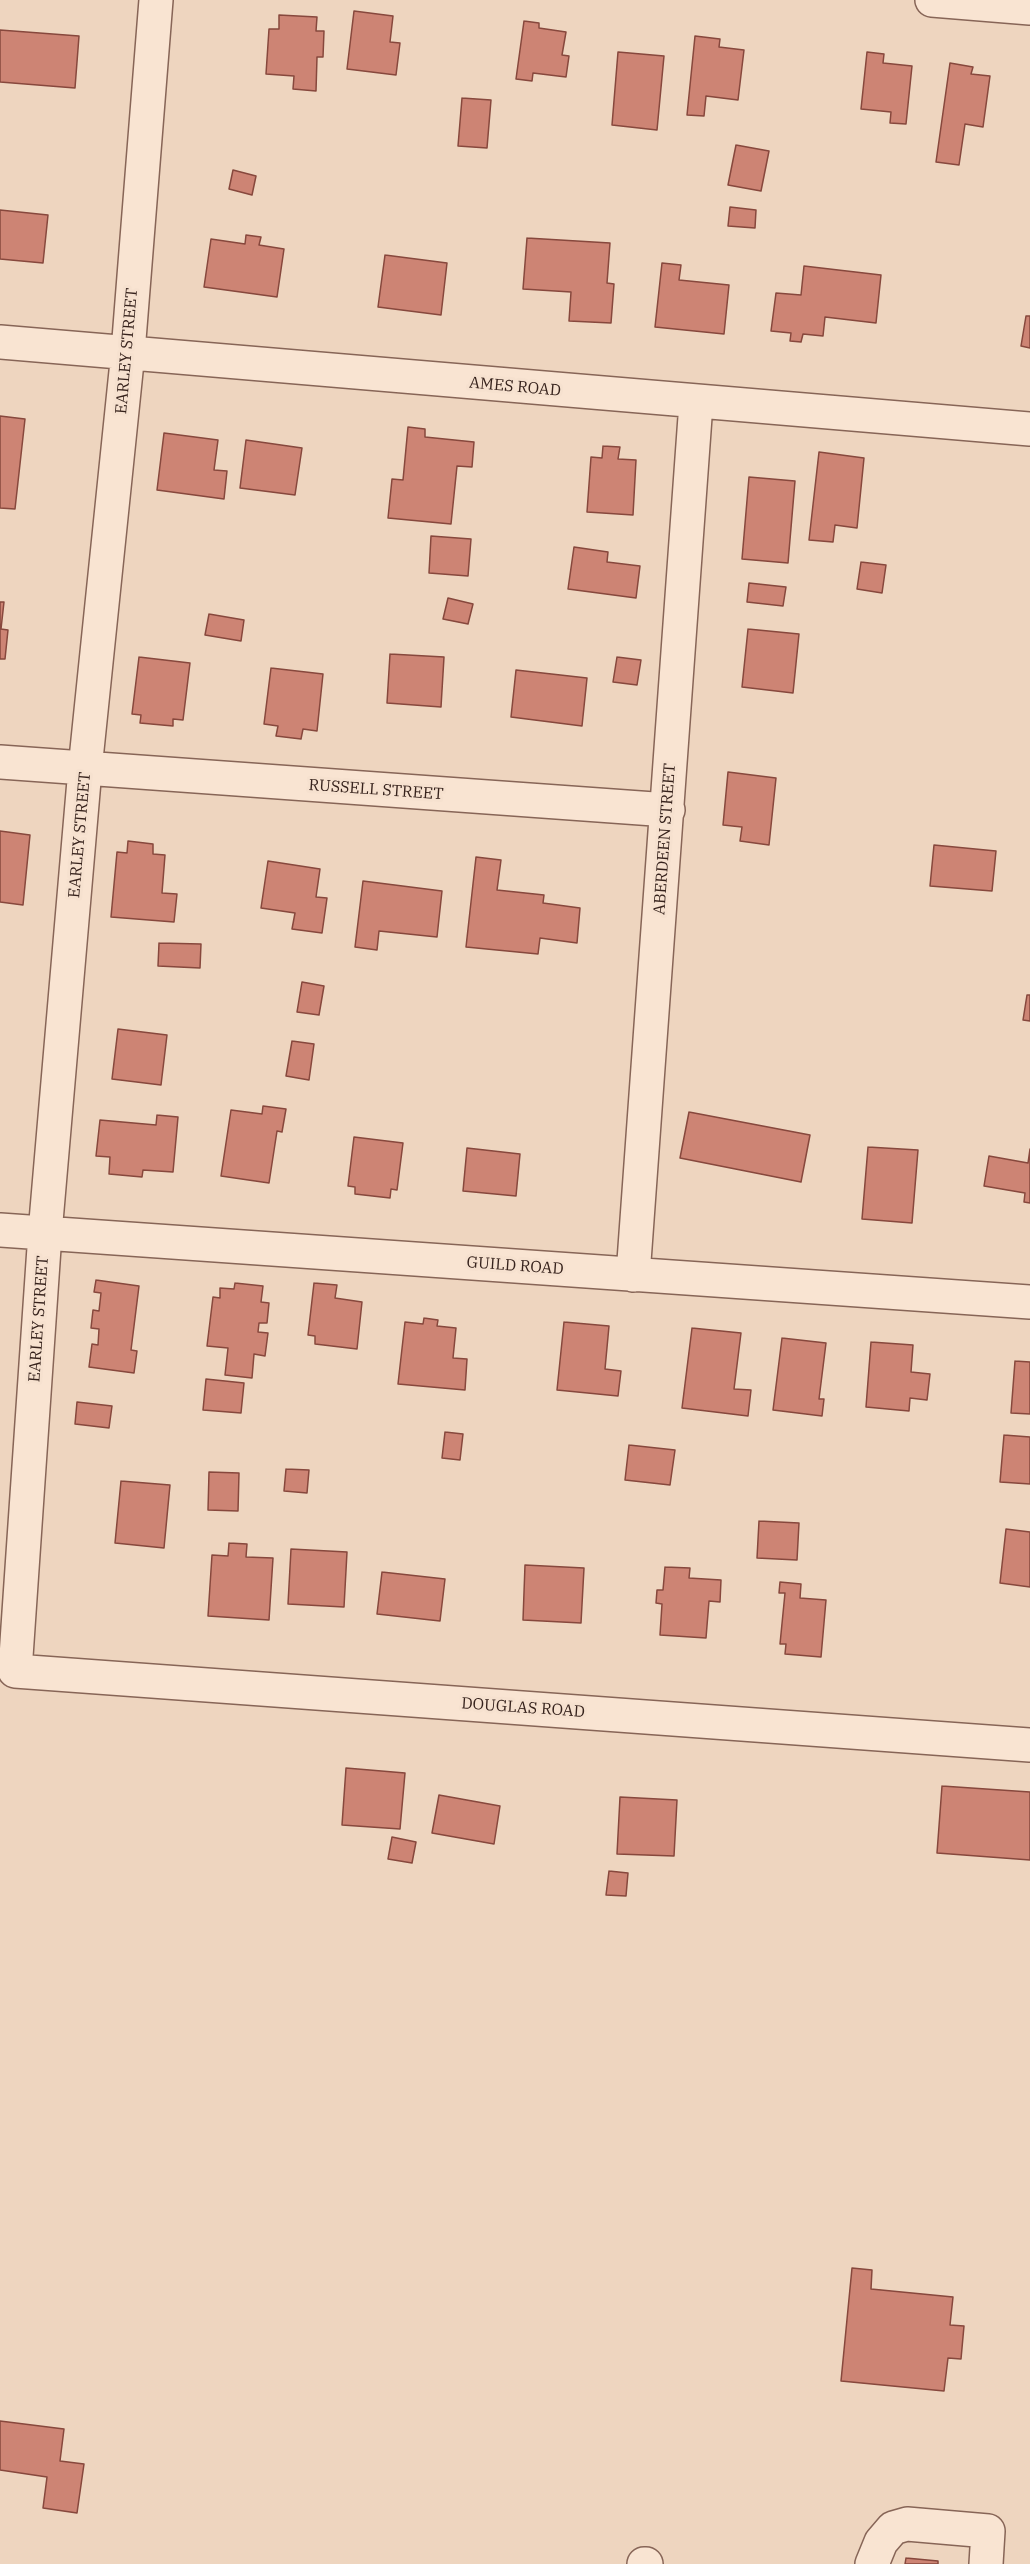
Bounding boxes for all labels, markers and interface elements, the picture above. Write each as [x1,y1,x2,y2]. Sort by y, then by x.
street label: EARLEY STREET [112,287,142,415]
street label: AMES ROAD [468,373,562,401]
street label: ABERDEEN STREET [650,763,680,915]
street label: EARLEY STREET [65,771,95,899]
street label: RUSSELL STREET [308,776,444,804]
street label: GUILD ROAD [466,1253,564,1279]
street label: EARLEY STREET [25,1255,53,1383]
street label: DOUGLAS ROAD [461,1694,585,1722]

